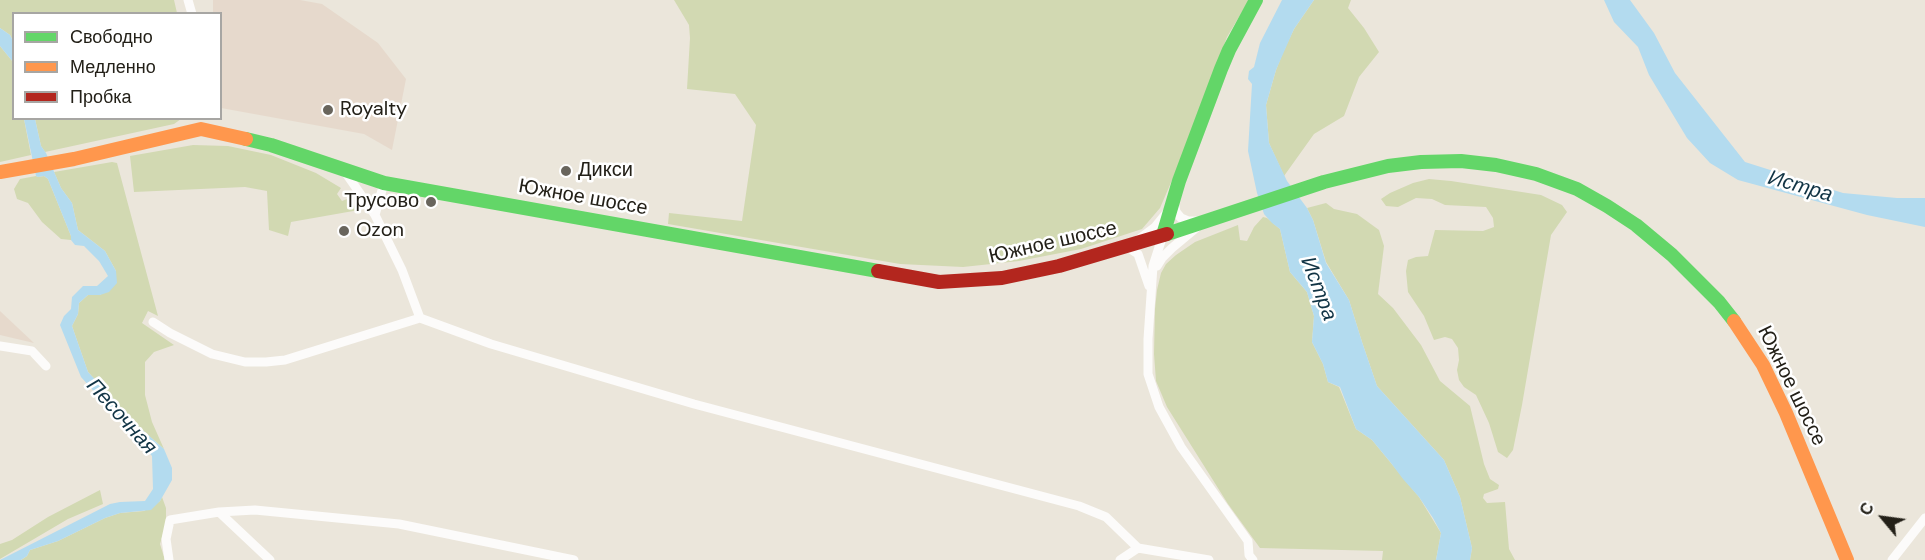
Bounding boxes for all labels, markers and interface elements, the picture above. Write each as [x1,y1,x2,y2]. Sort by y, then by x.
legend [12,12,222,120]
text: Свободно [70,25,153,49]
text: Медленно [70,55,156,79]
text: Пробка [70,85,132,109]
place label: Royalty [340,98,407,122]
marker: Royalty [321,103,335,117]
place label: Дикси [578,159,633,183]
marker: Дикси [559,164,573,178]
water label: Истра [1765,166,1835,208]
street label: Южное шоссе [517,175,649,221]
place label: Трусово [344,190,419,214]
marker: Трусово [424,195,438,209]
street label: Южное шоссе [987,217,1119,269]
place label: Ozon [356,219,404,243]
marker: Ozon [337,224,351,238]
water label: Истра [1294,254,1342,324]
street label: Южное шоссе [1752,322,1830,450]
water label: Песочная [80,374,162,460]
north arrow [1853,488,1913,548]
text: С [1855,499,1879,519]

